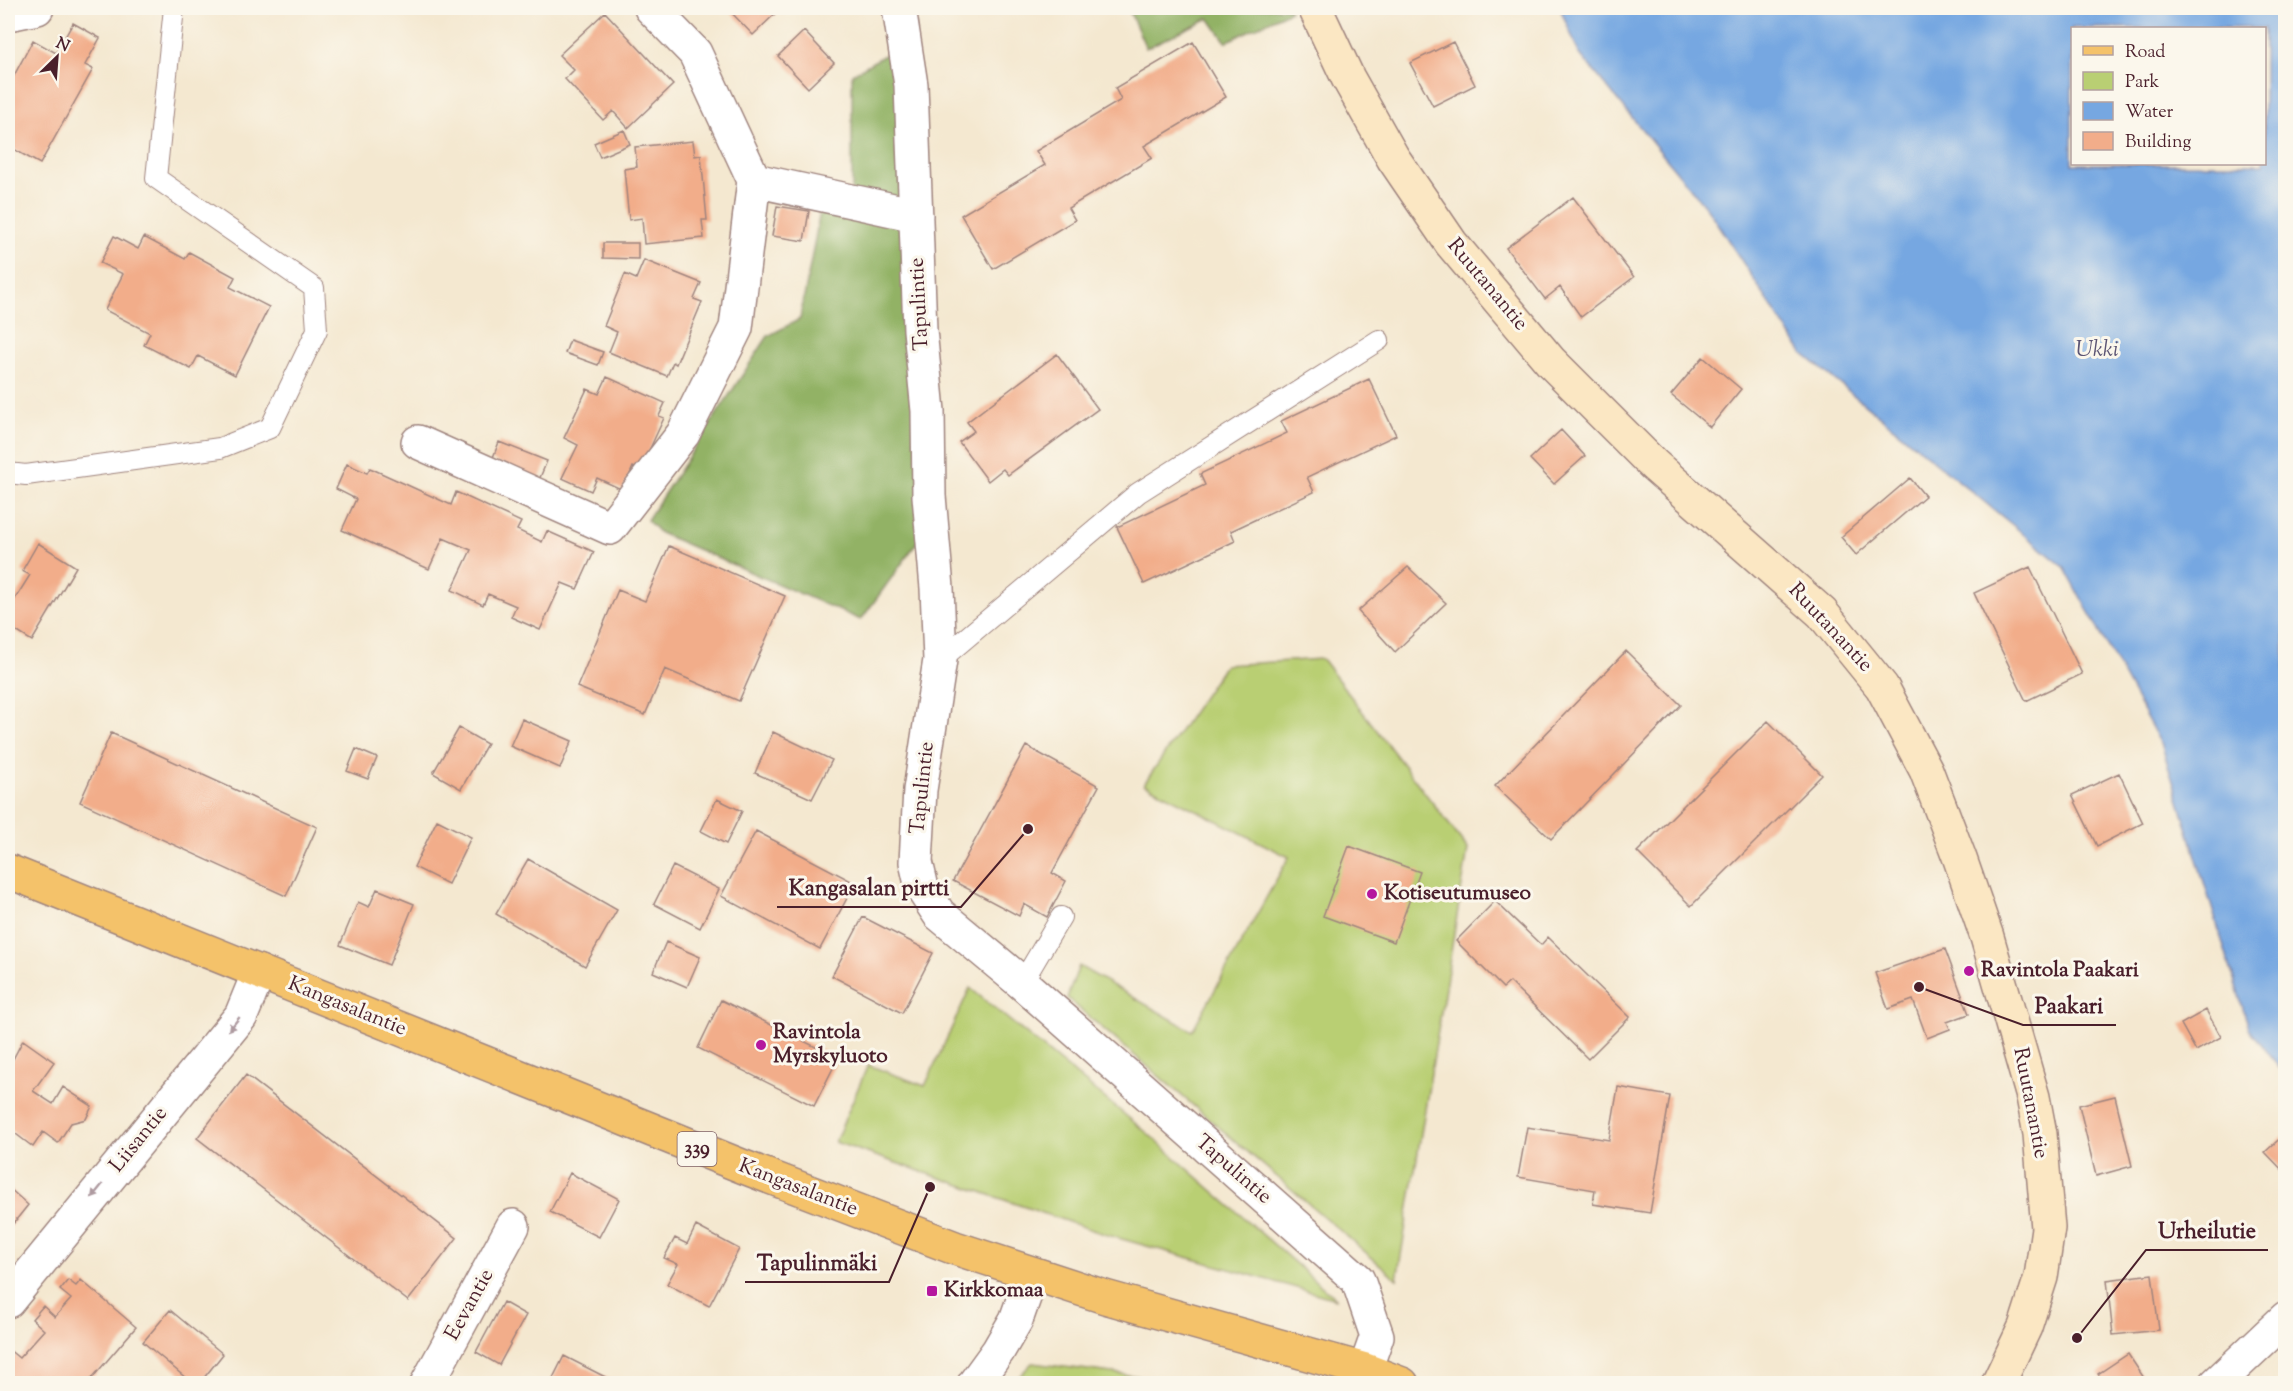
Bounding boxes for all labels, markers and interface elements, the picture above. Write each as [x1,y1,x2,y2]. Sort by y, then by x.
north arrow [27,27,87,87]
legend [2071,27,2266,165]
text: N [52,33,73,59]
text: Road [2125,40,2165,66]
text: Park [2125,70,2160,96]
text: Water [2125,100,2174,126]
text: Building [2125,130,2191,156]
street label: Ruutanantie [1439,232,1535,338]
street label: Tapulintie [903,257,937,351]
water label: Ukki [2076,335,2118,367]
street label: Ruutanantie [1781,577,1879,679]
street label: Tapulintie [903,740,943,836]
callout: Kangasalan pirtti [777,867,961,907]
text: Kangasalan pirtti [789,874,950,906]
place label: Kotiseutumuseo [1384,879,1532,909]
marker: Kotiseutumuseo [1365,887,1379,901]
place label: Ravintola Paakari [1981,956,2139,986]
marker: Ravintola Paakari [1962,964,1976,978]
street label: Kangasalantie [283,970,411,1044]
callout: Paakari [2023,985,2116,1025]
text: Paakari [2035,992,2104,1024]
one-way arrow [228,1016,241,1031]
place label: Ravintola Myrskyluoto [773,1018,888,1072]
marker: Ravintola Myrskyluoto [754,1038,768,1052]
street label: Ruutanantie [2005,1045,2055,1161]
street label: Liisantie [103,1100,175,1180]
street label: Tapulintie [1188,1128,1278,1212]
road number: 339 [678,1132,716,1166]
street label: Kangasalantie [734,1152,862,1224]
one-way arrow [91,1183,104,1199]
callout: Urheilutie [2146,1210,2268,1250]
text: Urheilutie [2158,1217,2256,1249]
callout: Tapulinmäki [745,1242,889,1282]
text: Tapulinmäki [757,1249,878,1281]
street label: Eevantie [438,1264,502,1346]
place label: Kirkkomaa [944,1276,1044,1306]
marker: Kirkkomaa [925,1284,939,1298]

